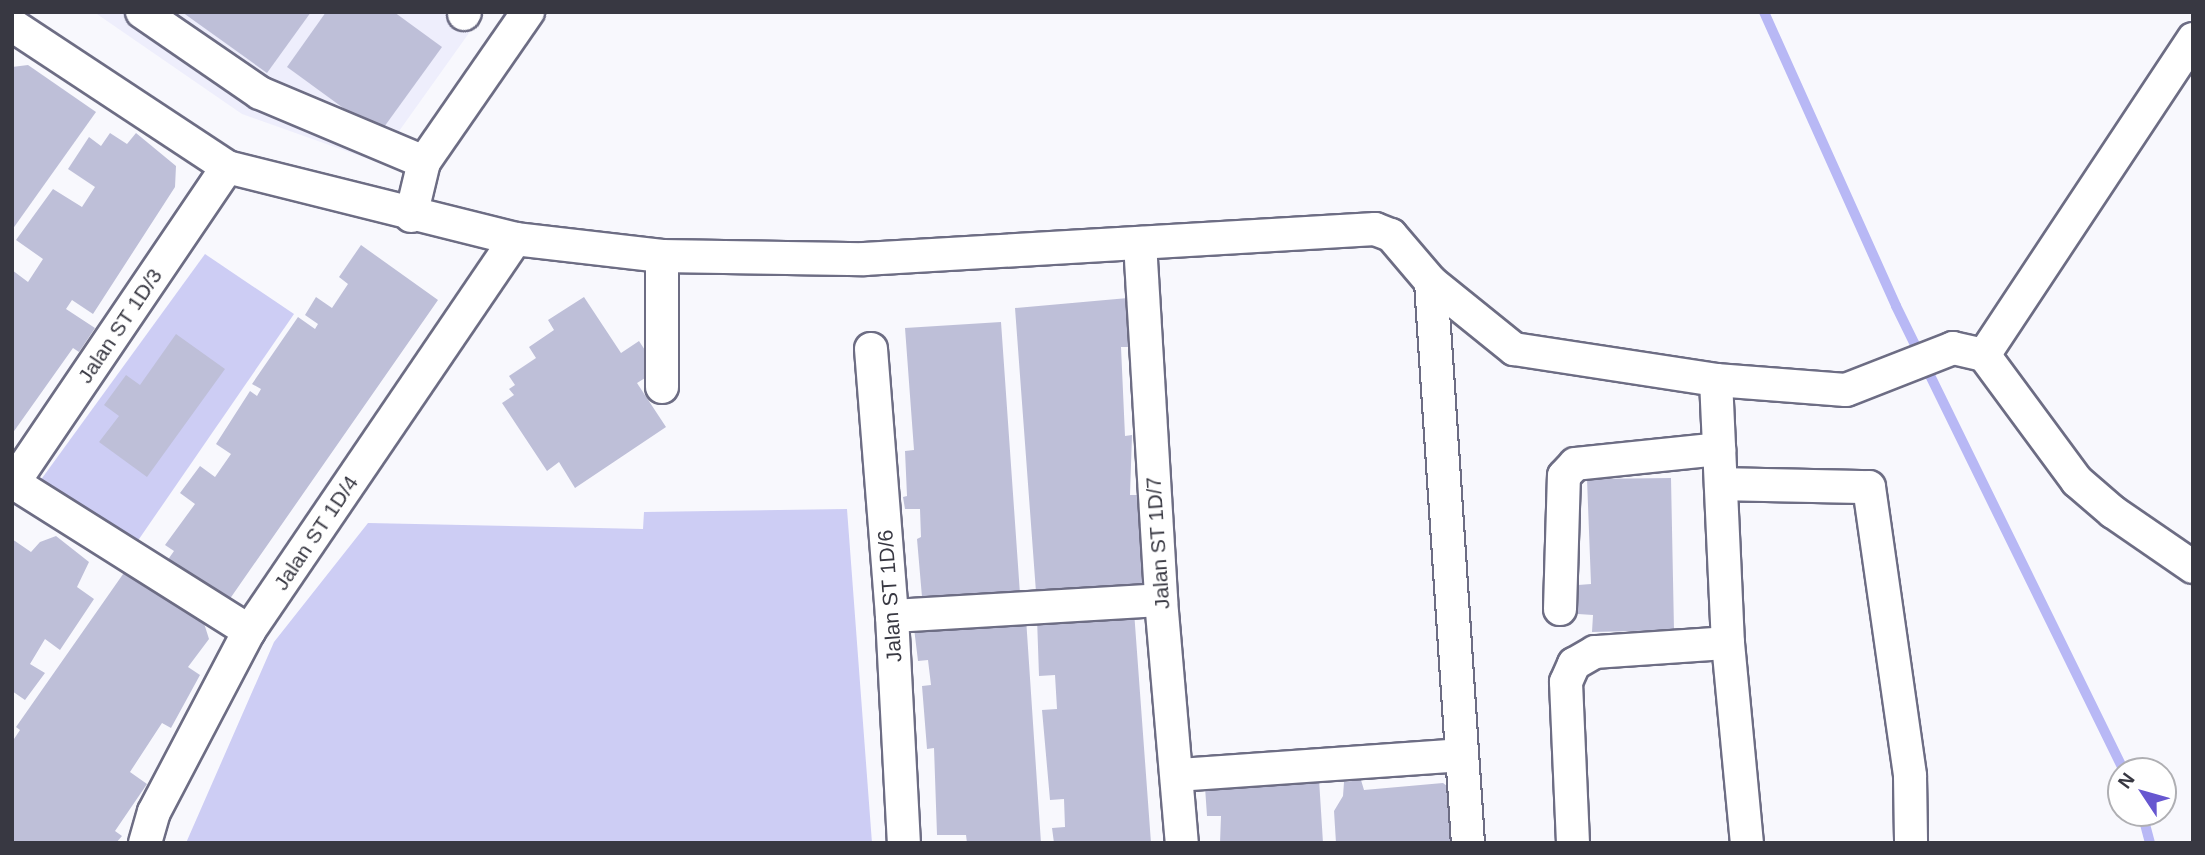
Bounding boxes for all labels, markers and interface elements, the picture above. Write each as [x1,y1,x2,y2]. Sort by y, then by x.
street label: Jalan ST 1D/3 [72,264,168,388]
street label: Jalan ST 1D/4 [268,471,364,595]
street label: Jalan ST 1D/7 [1141,476,1175,610]
street label: Jalan ST 1D/6 [873,529,907,663]
north arrow [2107,757,2177,827]
text: N [2114,769,2139,792]

